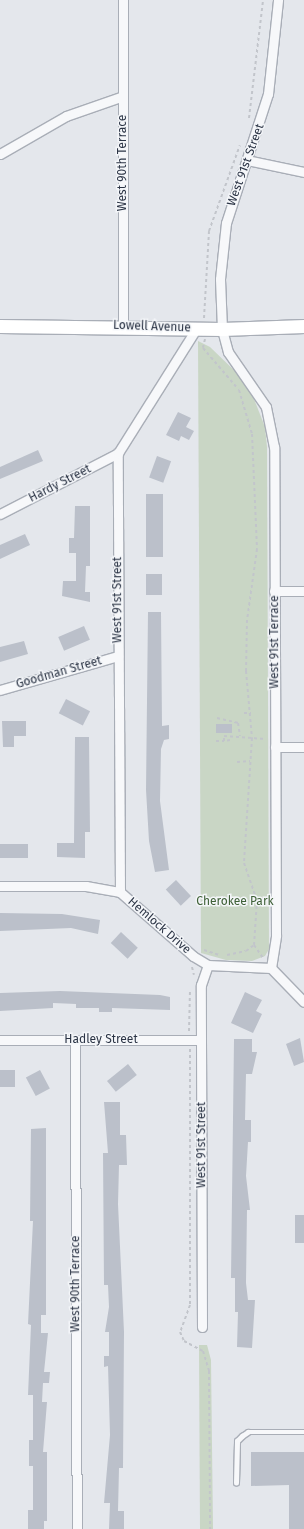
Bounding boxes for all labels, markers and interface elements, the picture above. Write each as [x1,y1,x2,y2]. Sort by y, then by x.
street label: West 90th Terrace [116,115,130,211]
street label: West 91st Street [224,122,268,208]
street label: Lowell Avenue [113,318,191,336]
street label: Hardy Street [27,462,93,506]
street label: West 91st Street [111,557,125,643]
street label: West 91st Terrace [268,595,282,689]
street label: Goodman Street [15,654,103,692]
street label: Hemlock Drive [125,895,193,957]
park label: Cherokee Park [196,895,274,909]
street label: Hadley Street [64,1033,138,1047]
street label: West 91st Street [195,1102,209,1188]
street label: West 90th Terrace [69,1236,83,1332]

